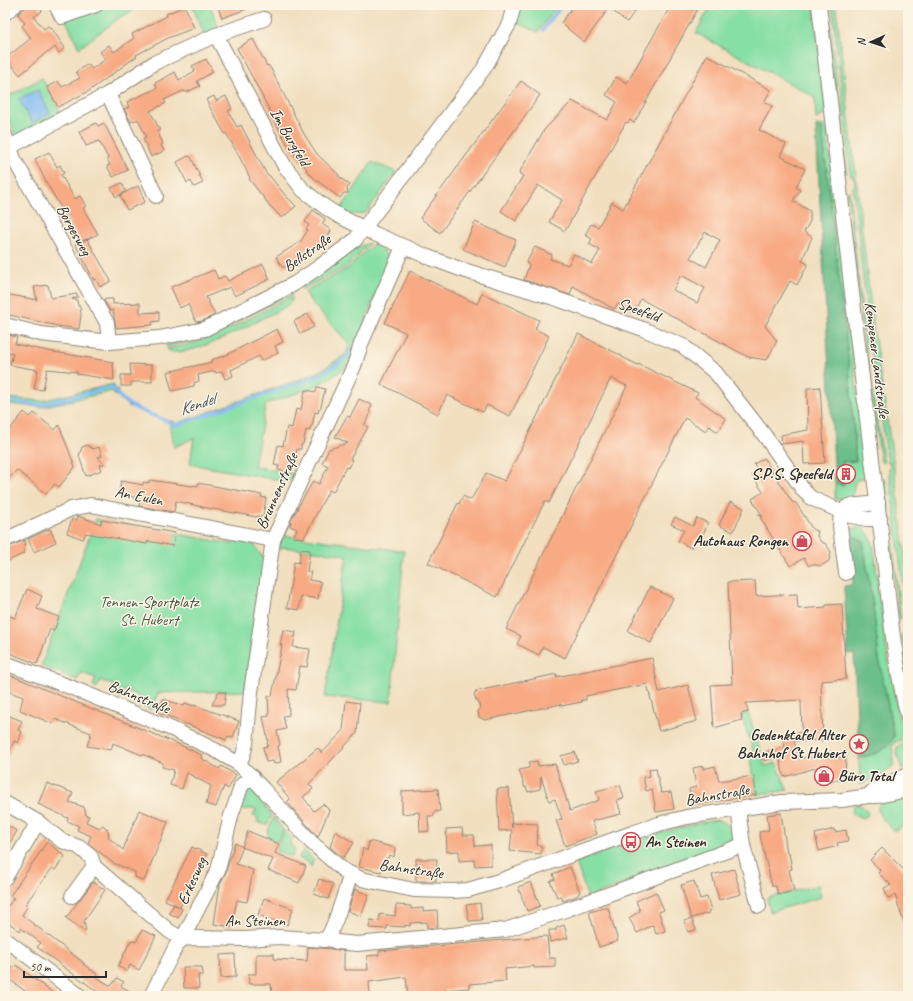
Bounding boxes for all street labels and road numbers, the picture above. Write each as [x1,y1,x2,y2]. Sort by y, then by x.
street label: Im Burgfeld [265,104,316,172]
street label: Borgesweg [52,201,97,260]
street label: Bellstraße [279,228,336,277]
street label: Speefeld [615,293,665,328]
street label: Kempener Landstraße [860,301,894,421]
street label: Brunnenstraße [251,448,303,532]
street label: An Eulen [113,482,166,511]
street label: Bahnstraße [105,676,174,719]
street label: Bahnstraße [684,779,752,810]
street label: Erkesweg [173,853,212,908]
street label: Bahnstraße [378,855,446,884]
street label: An Steinen [225,911,286,931]

